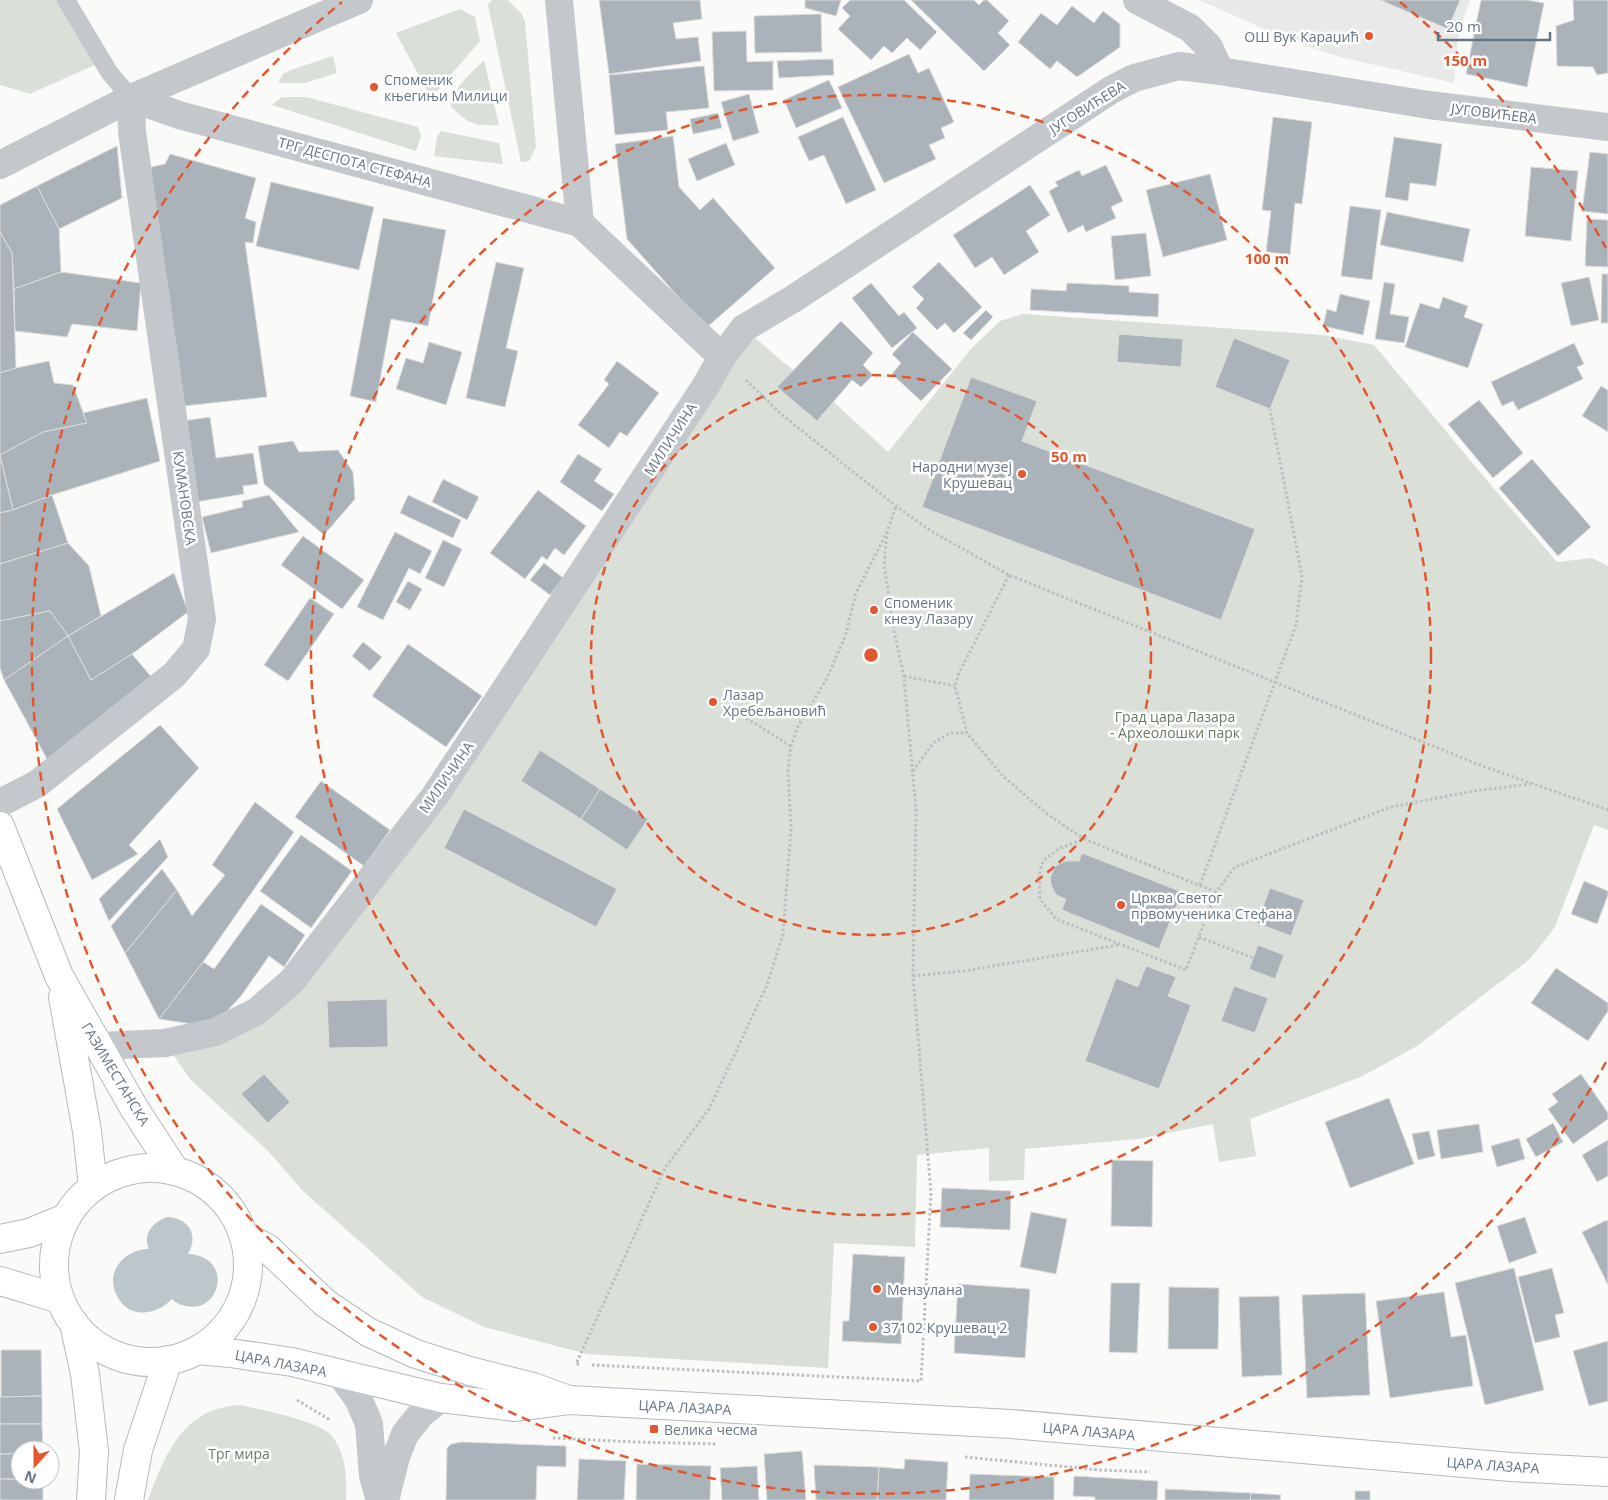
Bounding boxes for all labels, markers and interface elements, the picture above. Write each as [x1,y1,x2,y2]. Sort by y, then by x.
scale bar [1438,10,1550,42]
text: 20 m [1446,16,1481,36]
place label: ОШ Вук Караџић [1244,27,1359,46]
marker: ОШ Вук Караџић [1363,30,1375,42]
text: 150 m [1443,50,1487,70]
place label: Споменик књегињи Милици [384,70,508,105]
street label: ЈУГОВИЋЕВА [1044,76,1129,139]
marker: Споменик књегињи Милици [368,81,380,93]
street label: ЈУГОВИЋЕВА [1448,98,1538,128]
street label: ТРГ ДЕСПОТА СТЕФАНА [276,132,434,192]
text: 100 m [1245,248,1289,268]
street label: МИЛИЧИНА [639,399,701,479]
text: 50 m [1051,446,1087,466]
street label: КУМАНОВСКА [169,450,201,547]
place label: Народни музеј Крушевац [912,457,1012,492]
marker: Народни музеј Крушевац [1016,468,1028,480]
place label: Споменик кнезу Лазару [884,593,974,628]
marker: Споменик кнезу Лазару [868,604,880,616]
centre of rings [862,646,880,664]
place label: Лазар Хребељановић [723,685,826,720]
marker: Лазар Хребељановић [707,696,719,708]
park label: Град цара Лазара - Археолошки парк [1110,707,1241,742]
street label: МИЛИЧИНА [414,737,478,817]
place label: Црква Светог првомученика Стефана [1131,888,1292,923]
marker: Црква Светог првомученика Стефана [1115,899,1127,911]
street label: ГАЗИМЕСТАНСКА [78,1019,154,1129]
place label: Мензулана [887,1280,963,1299]
marker: Мензулана [871,1283,883,1295]
place label: 37102 Крушевац 2 [883,1318,1007,1337]
marker: 37102 Крушевац 2 [867,1321,879,1333]
street label: ЦАРА ЛАЗАРА [234,1345,329,1381]
street label: ЦАРА ЛАЗАРА [638,1395,732,1419]
street label: ЦАРА ЛАЗАРА [1042,1417,1136,1445]
place label: Велика чесма [664,1420,758,1439]
marker: Велика чесма [648,1423,660,1435]
north arrow [10,1440,60,1490]
park label: Трг мира [208,1444,270,1463]
street label: ЦАРА ЛАЗАРА [1446,1452,1540,1478]
text: N [21,1467,39,1489]

